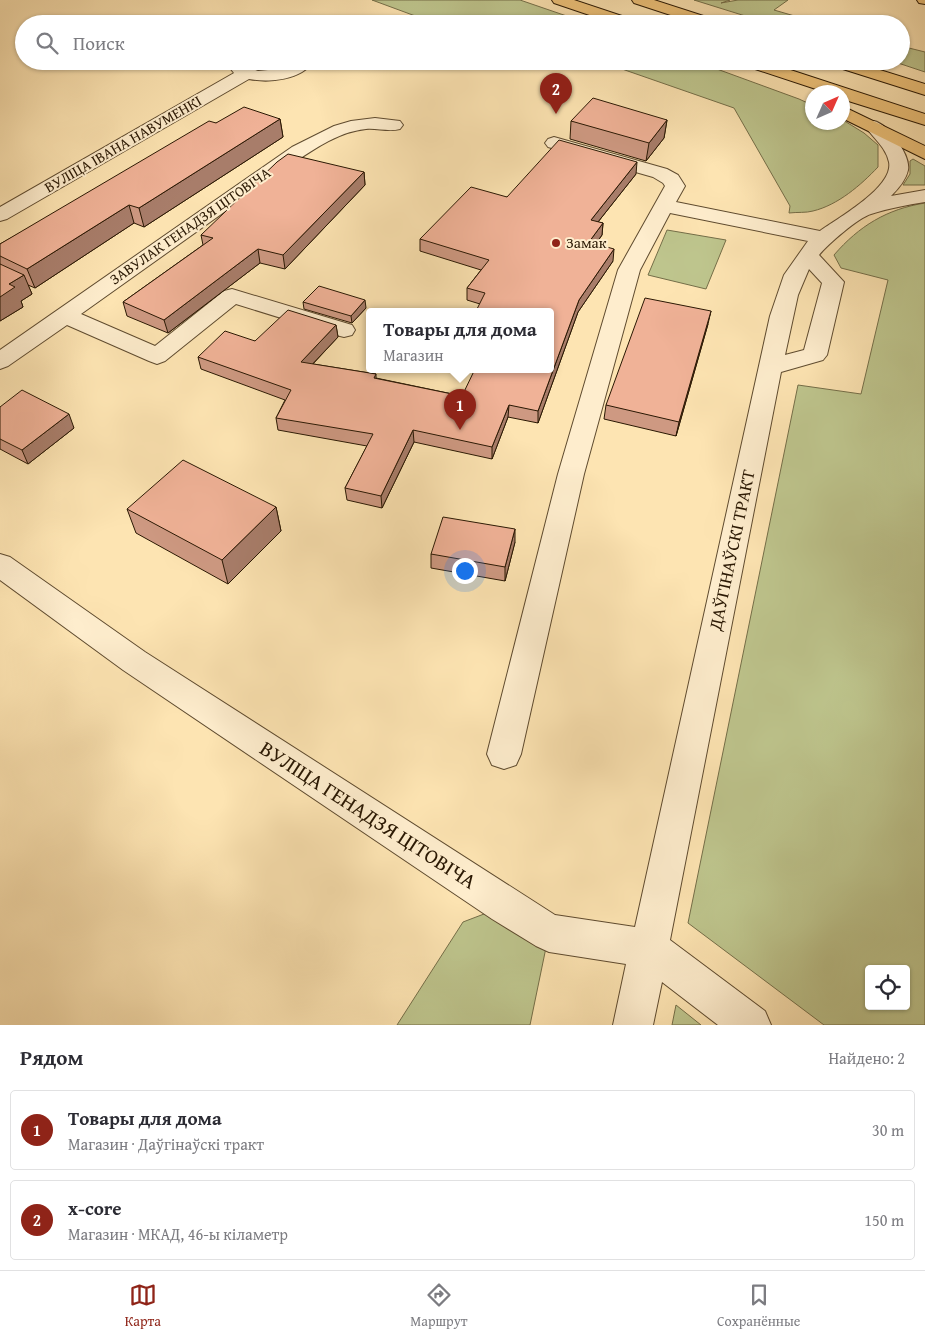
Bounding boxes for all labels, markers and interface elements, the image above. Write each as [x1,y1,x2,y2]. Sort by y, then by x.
search box [15,15,910,70]
icon: search [33,29,61,57]
text: Поиск [73,29,125,57]
pin: 2 [540,73,572,114]
north arrow [805,85,850,130]
street label: ВУЛІЦА ІВАНА НАВУМЕНКІ [40,90,205,197]
street label: ЗАВУЛАК ГЕНАДЗЯ ЦІТОВІЧА [105,162,274,289]
place label: Замак [566,232,607,253]
marker: Замак [550,237,562,249]
popup [366,308,554,373]
text: Товары для дома [383,315,537,343]
text: Магазин [383,343,443,367]
pin: 1 [444,389,476,430]
street label: ДАЎГІНАЎСКІ ТРАКТ [701,467,762,634]
your location [452,558,478,584]
street label: ВУЛІЦА ГЕНАДЗЯ ЦІТОВІЧА [254,733,483,896]
map controls [865,965,910,1010]
button: locate [865,965,910,1010]
text: Рядом [20,1042,83,1073]
text: Найдено: 2 [828,1046,905,1070]
text: Товары для дома [68,1104,222,1132]
text: 1 [33,1118,41,1142]
text: 30 m [872,1118,904,1142]
text: Магазин · Даўгінаўскі тракт [68,1132,264,1156]
text: x-core [68,1194,122,1222]
text: 2 [33,1208,41,1232]
text: 150 m [864,1208,904,1232]
text: Магазин · МКАД, 46-ы кіламетр [68,1222,288,1246]
tab: Карта [125,1281,161,1331]
tab: Маршрут [410,1281,468,1331]
tab: Сохранённые [717,1281,800,1331]

